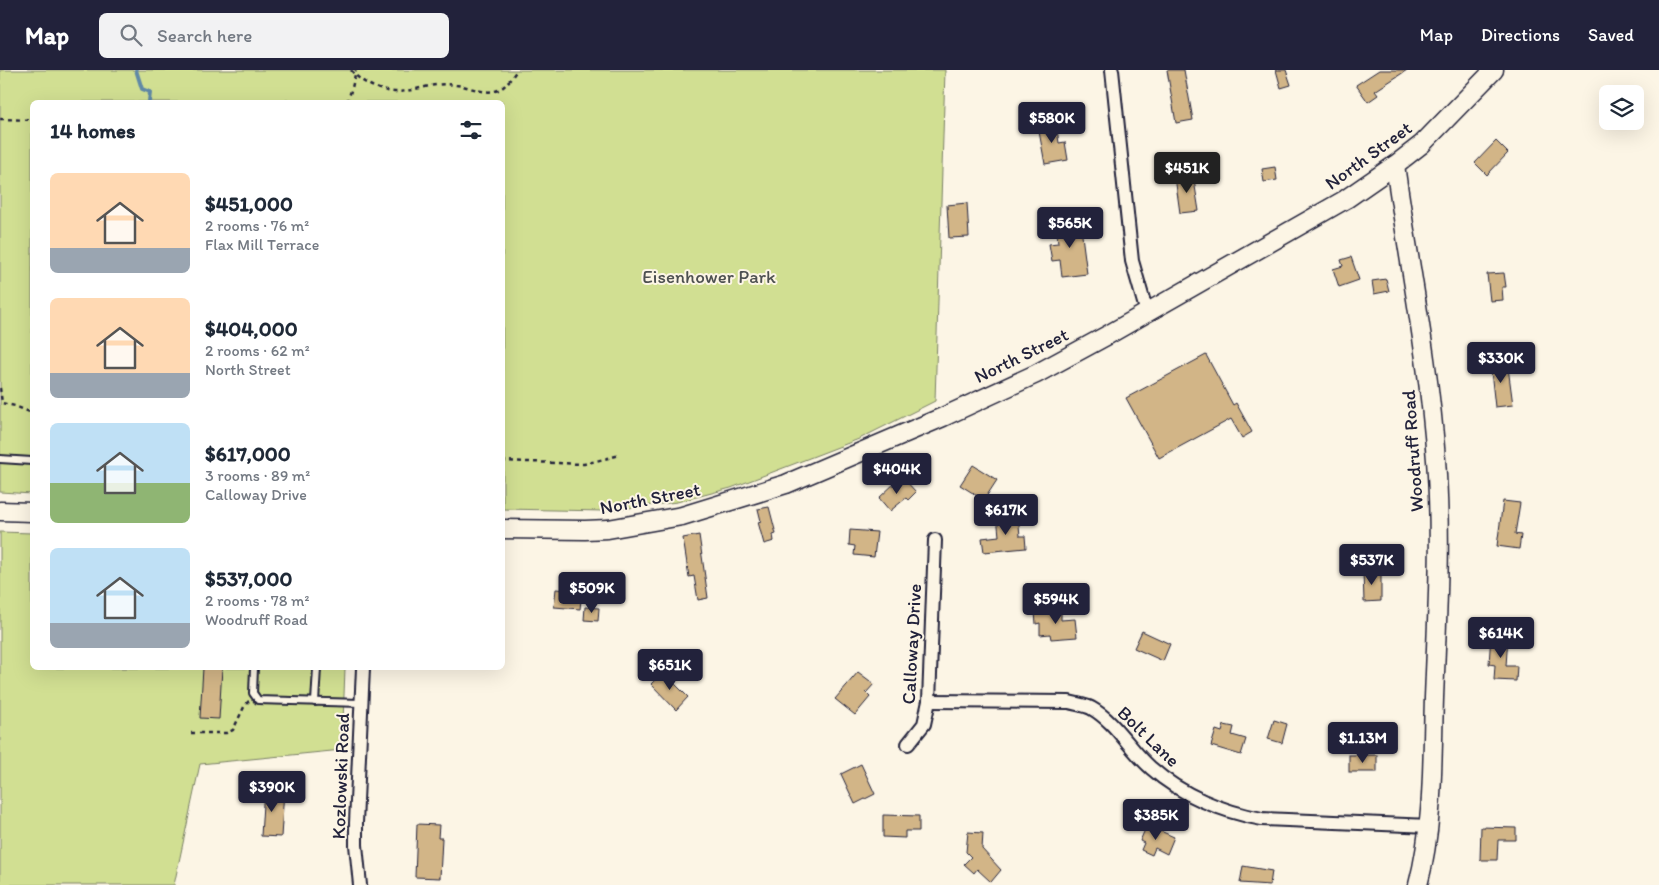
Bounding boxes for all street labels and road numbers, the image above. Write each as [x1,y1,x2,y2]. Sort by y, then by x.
street label: North Street [1320,116,1416,195]
street label: North Street [970,323,1072,388]
street label: Woodruff Road [1397,389,1428,513]
street label: North Street [598,477,702,519]
street label: Calloway Drive [897,583,926,705]
street label: Bolt Lane [1113,701,1185,772]
street label: Kozlowski Road [327,712,354,840]

